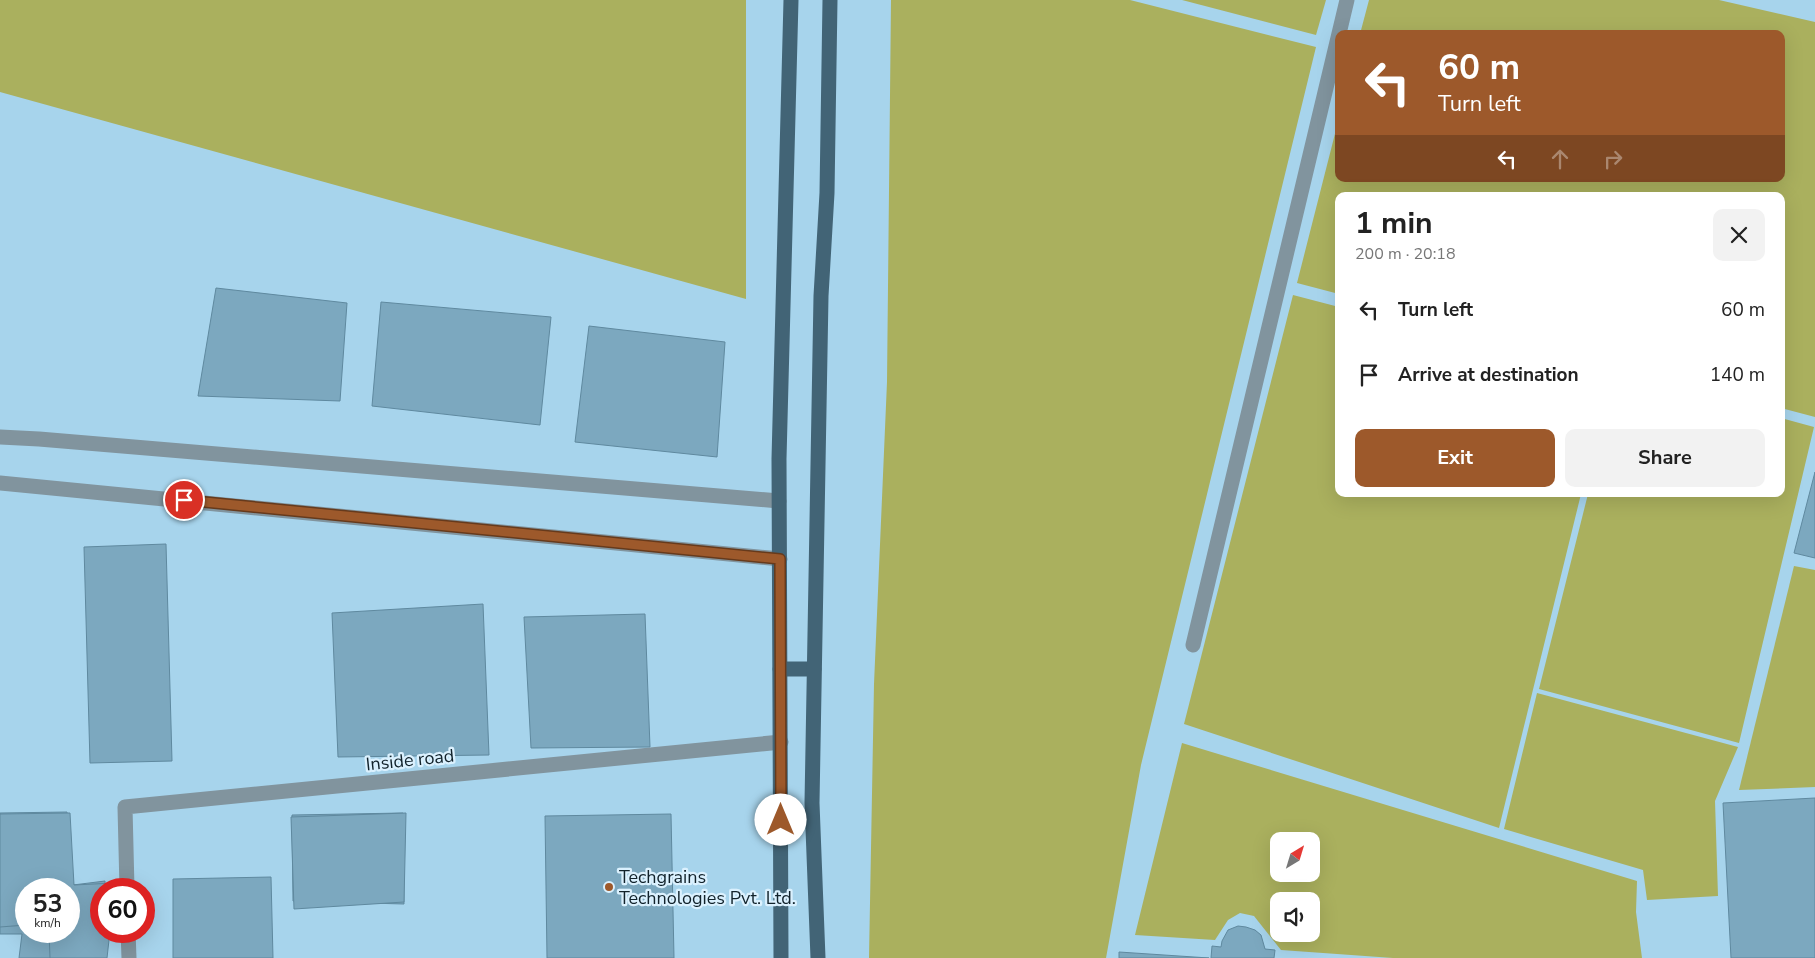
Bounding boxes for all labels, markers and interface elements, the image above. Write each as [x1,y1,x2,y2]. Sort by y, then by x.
text: 60 m [1438,44,1520,91]
icon: left [1355,50,1420,115]
text: Turn left [1438,89,1521,119]
icon: left [1493,145,1521,173]
icon: ahead [1546,145,1574,173]
icon: right [1599,145,1627,173]
text: 1 min [1355,203,1433,244]
button: close [1713,209,1765,261]
text: 200 m · 20:18 [1355,243,1456,265]
icon: left [1355,296,1383,324]
text: Turn left [1398,297,1473,323]
text: 60 m [1721,297,1765,323]
icon: arrive [1355,361,1383,389]
text: Arrive at destination [1398,362,1579,388]
text: 140 m [1710,362,1765,388]
button: Exit [1355,429,1555,487]
button: Share [1565,429,1765,487]
pin [163,479,205,521]
icon: arrive [170,486,198,514]
street label: Inside road [365,743,455,777]
position arrow [754,793,806,845]
north arrow [1270,832,1320,882]
map controls [1270,832,1320,942]
place label: Techgrains Technologies Pvt. Ltd. [619,865,796,910]
speed limit sign: 60 [90,878,155,943]
marker: Techgrains Technologies Pvt. Ltd. [603,881,615,893]
text: 53 [32,887,63,921]
button: sound [1270,892,1320,942]
text: km/h [34,915,61,931]

